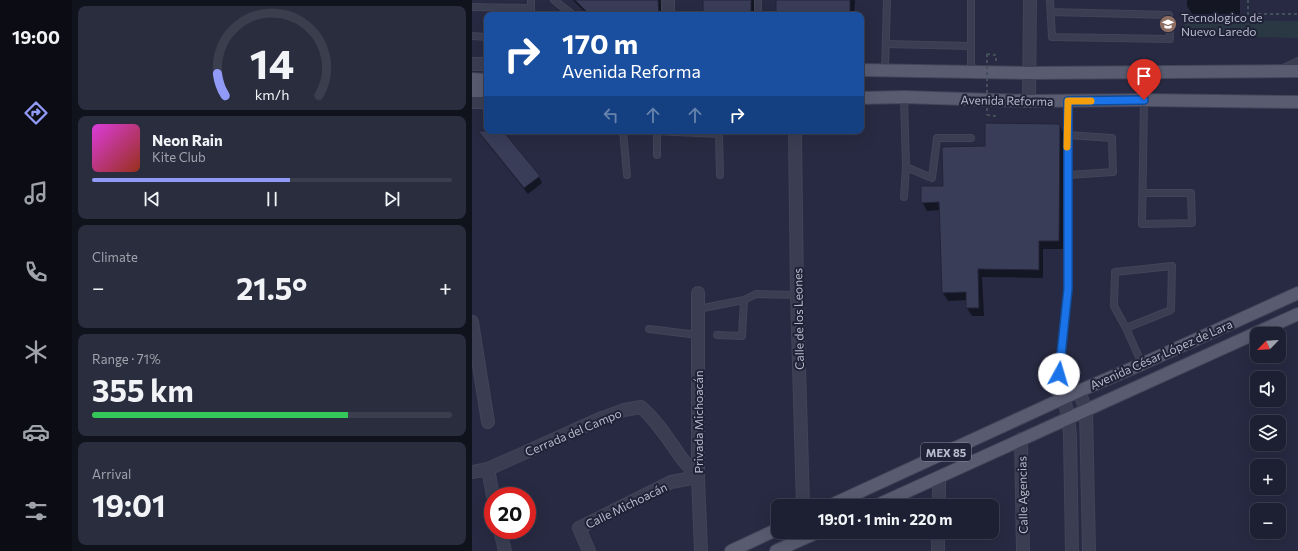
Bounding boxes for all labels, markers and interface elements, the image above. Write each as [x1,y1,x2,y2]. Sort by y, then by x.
place label: Tecnologico de Nuevo Laredo [1181,10,1263,38]
school or university icon: Tecnologico de Nuevo Laredo [1158,14,1178,34]
text: 19:00 [12,26,60,48]
text: 170 m [562,26,638,60]
icon: right [496,28,548,80]
text: 14 [250,37,294,88]
pin [1127,59,1161,100]
text: Avenida Reforma [562,60,701,82]
icon: arrive [1133,65,1155,87]
text: km/h [255,85,289,103]
street label: Avenida Reforma [961,92,1053,108]
icon: directions [22,99,50,127]
icon: left [600,104,622,126]
icon: ahead [642,104,664,126]
icon: ahead [684,104,706,126]
icon: right [726,104,748,126]
text: Neon Rain [152,131,223,149]
text: Kite Club [152,149,206,165]
icon: music [22,179,50,207]
icon: previous [141,188,163,210]
icon: pause [261,188,283,210]
icon: next [381,188,403,210]
text: Climate [92,249,138,265]
icon: phone [22,258,50,286]
street label: Calle de los Leones [790,268,806,370]
text: 21.5° [236,269,307,306]
text: − [92,274,105,301]
text: + [439,274,452,301]
street label: Avenida César López de Lara [1088,316,1234,392]
north arrow [1250,327,1286,363]
map controls [1250,327,1286,539]
icon: climate [22,338,50,366]
text: Range · 71% [92,351,161,367]
position arrow [1038,353,1080,395]
street label: Privada Michoacán [691,370,705,474]
text: 355 km [92,371,194,408]
button: sound [1250,371,1286,407]
street label: Cerrada del Campo [523,405,623,459]
button: layers [1250,415,1286,451]
icon: car [22,418,50,446]
road number: MEX 85 [921,443,971,461]
street label: Calle Agencias [1014,456,1030,534]
button: + [1250,459,1286,495]
text: Arrival [92,466,131,482]
street label: Calle Michoacán [583,479,669,531]
text: 19:01 [92,486,166,523]
speed limit sign: 20 [484,487,536,539]
icon: filters [22,497,50,525]
button: − [1250,503,1286,539]
text: 19:01 · 1 min · 220 m [818,510,952,528]

